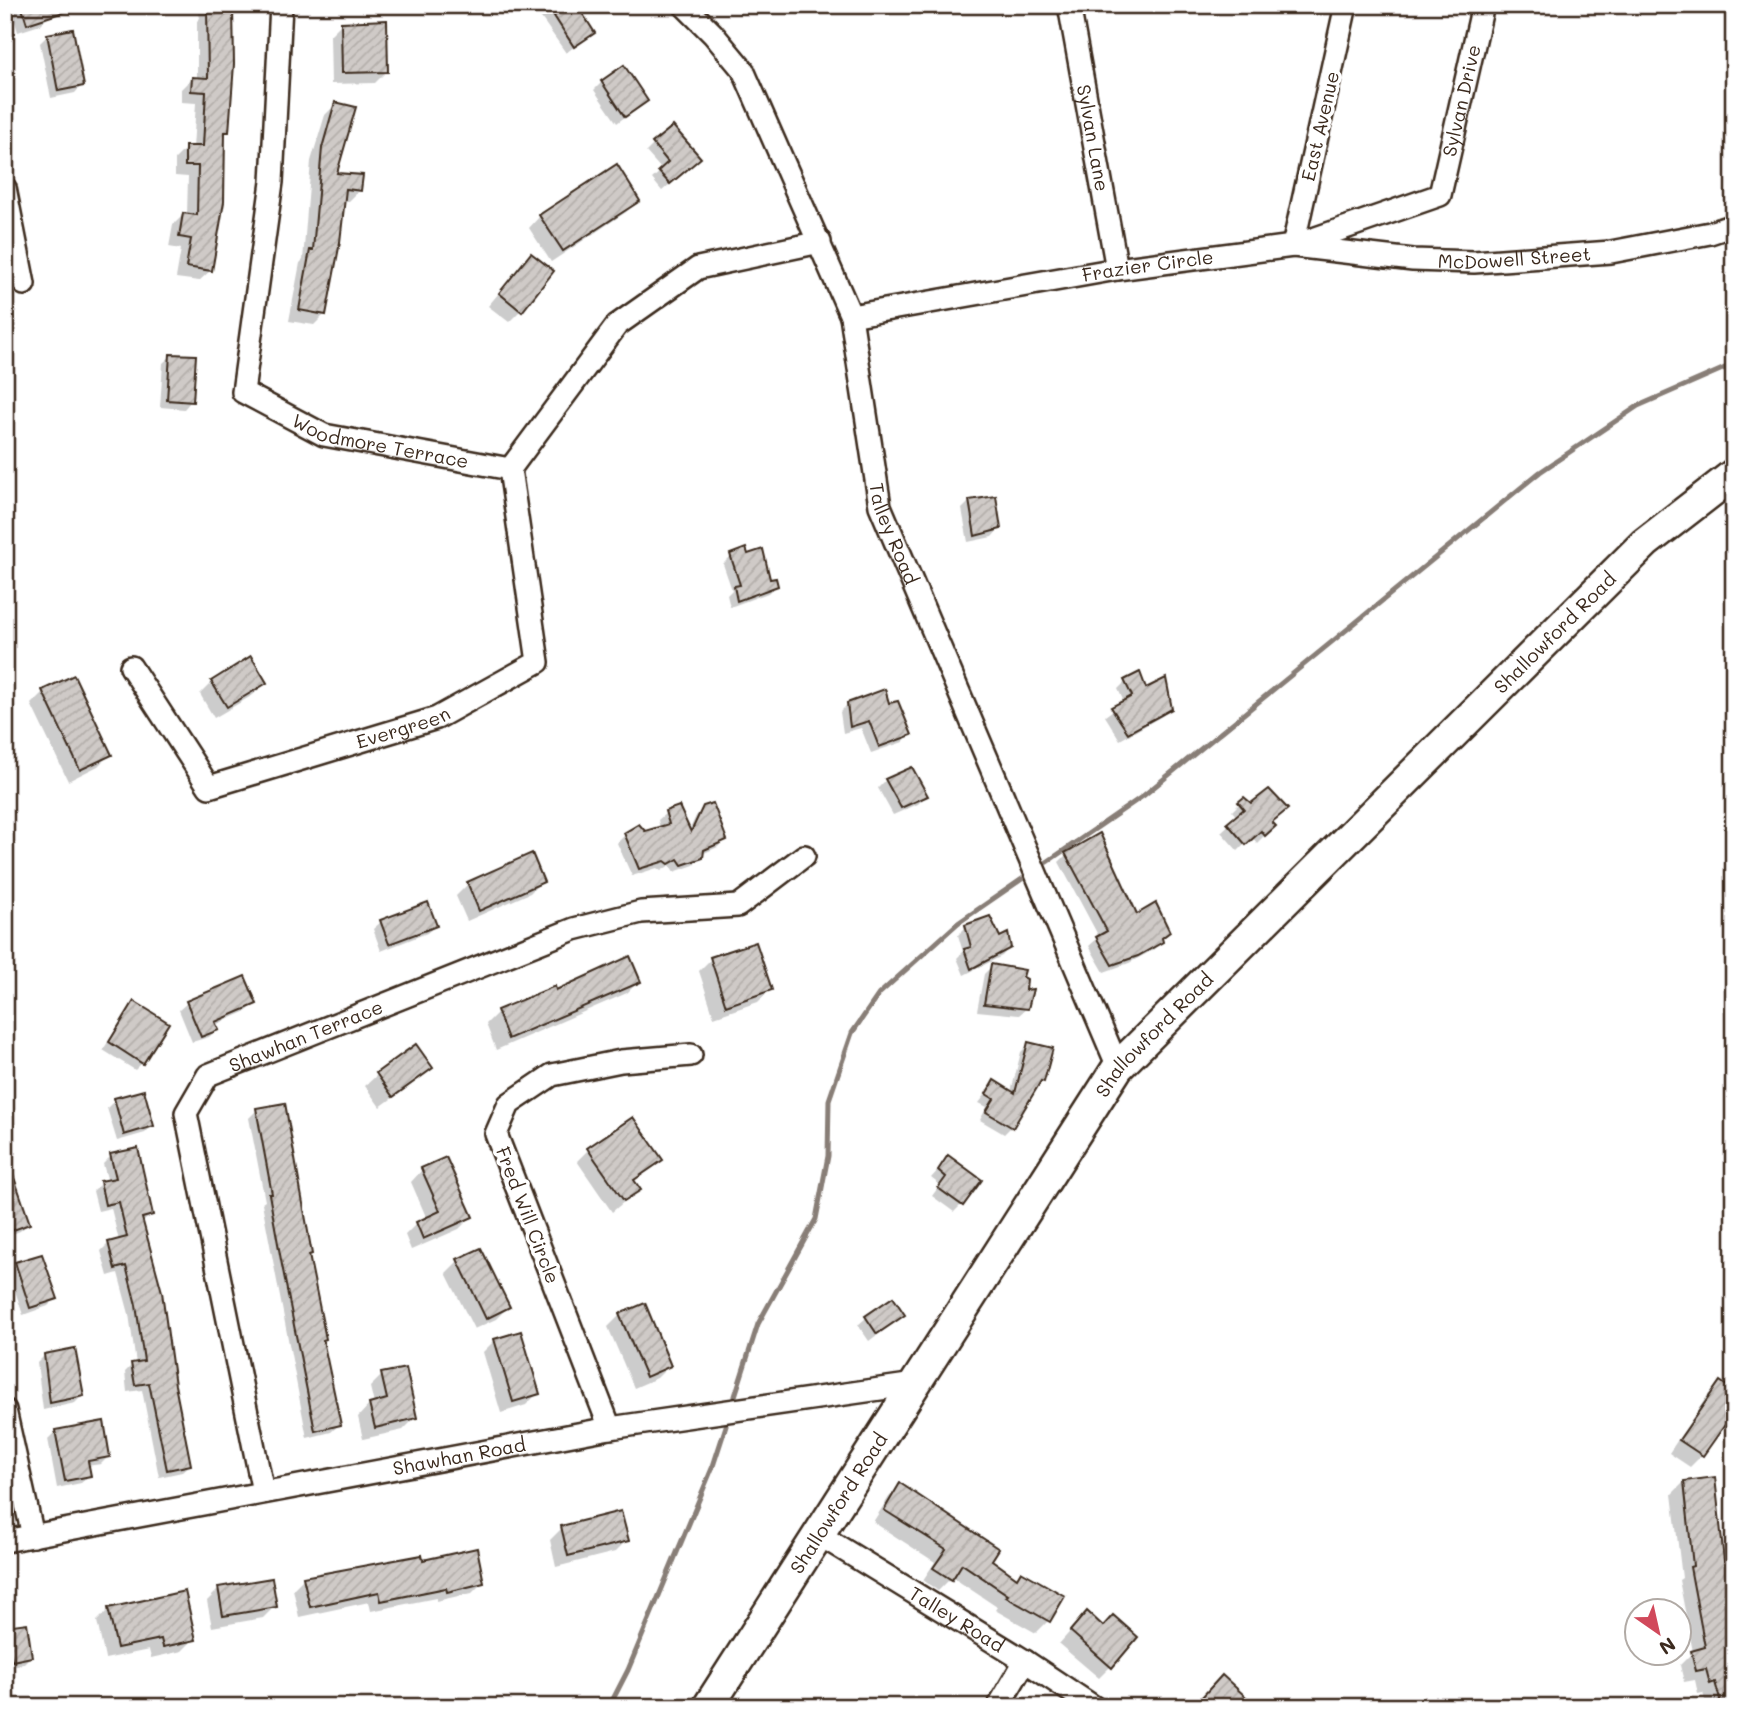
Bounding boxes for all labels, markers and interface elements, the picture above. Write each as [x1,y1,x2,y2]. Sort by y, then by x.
street label: Sylvan Drive [1436,42,1486,159]
street label: East Avenue [1295,68,1344,183]
street label: Sylvan Lane [1072,82,1116,193]
street label: McDowell Street [1437,241,1592,274]
street label: Frazier Circle [1080,244,1215,287]
street label: Woodmore Terrace [288,407,471,473]
street label: Talley Road [865,481,925,588]
street label: Shallowford Road [1488,566,1621,699]
street label: Evergreen [353,700,454,754]
street label: Shallowford Road [1089,967,1218,1102]
street label: Shawhan Terrace [225,994,386,1077]
street label: Fred Will Circle [491,1143,566,1287]
street label: Shallowford Road [784,1428,892,1578]
street label: Shawhan Road [391,1431,527,1480]
street label: Talley Road [905,1580,1009,1657]
north arrow [1624,1596,1694,1666]
text: N [1655,1632,1681,1661]

